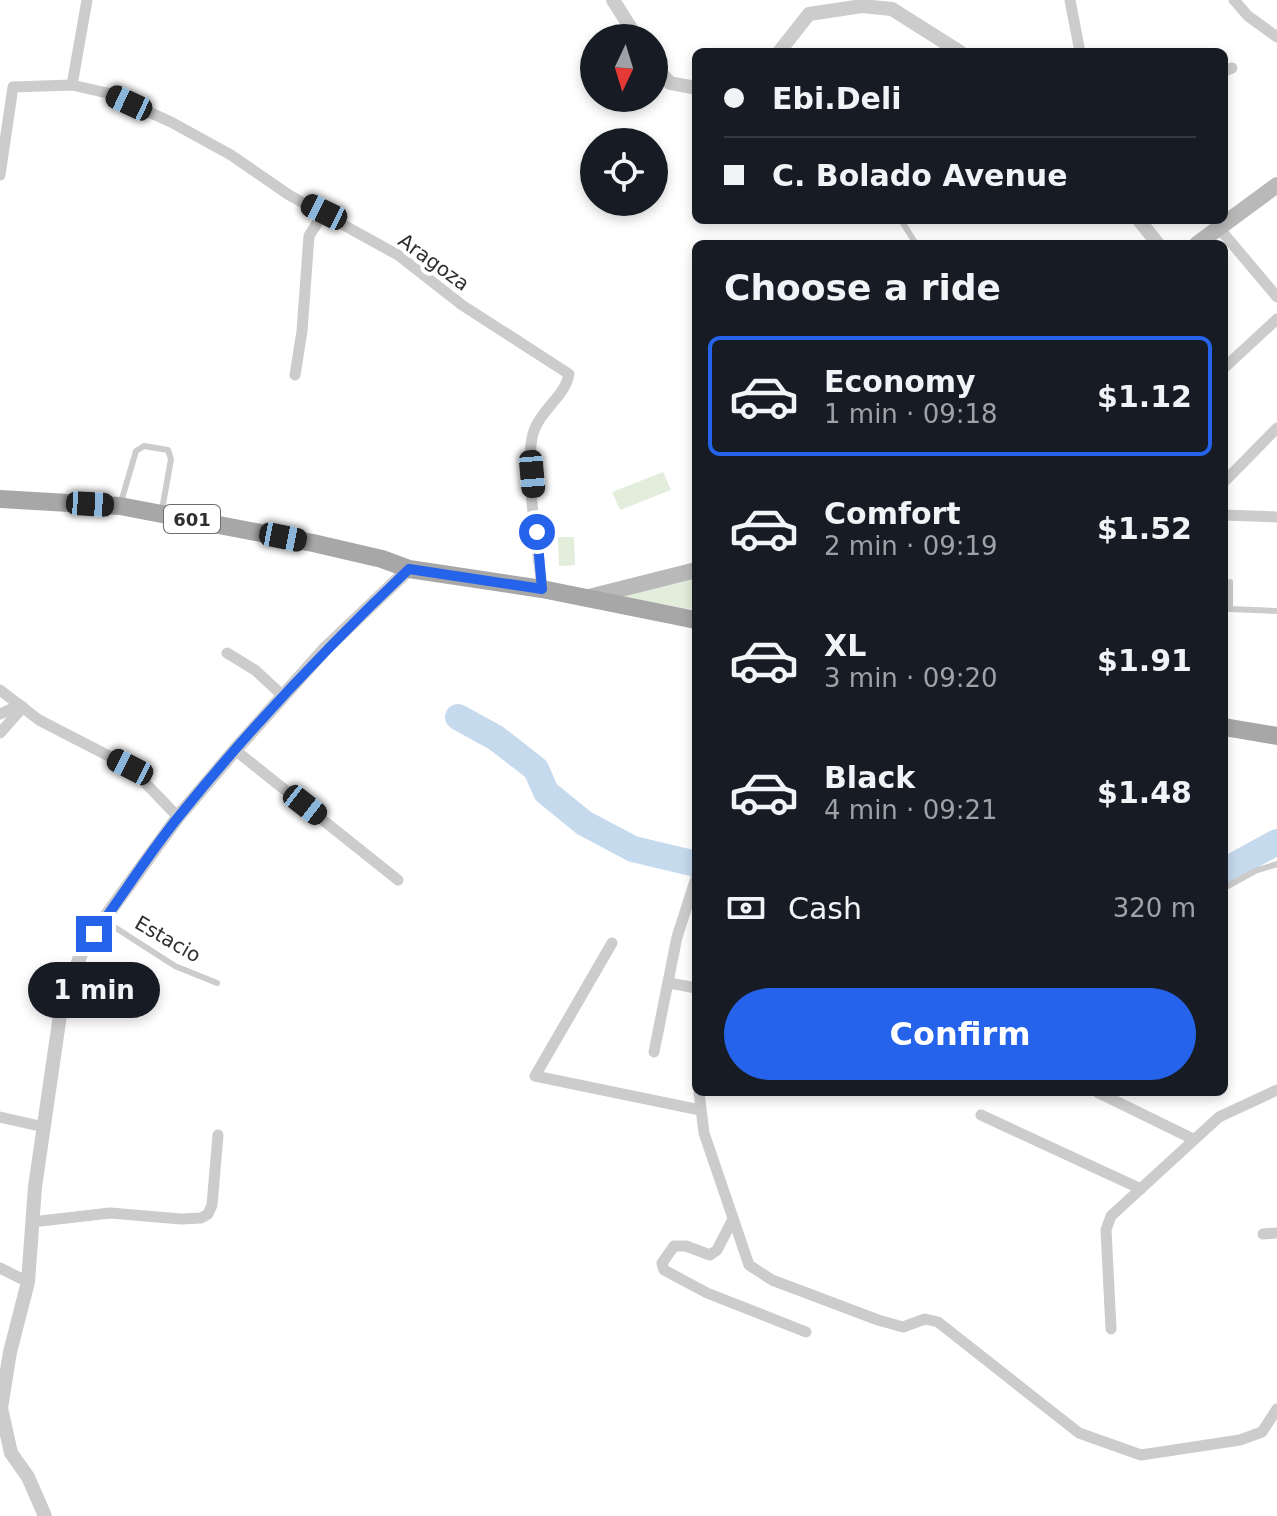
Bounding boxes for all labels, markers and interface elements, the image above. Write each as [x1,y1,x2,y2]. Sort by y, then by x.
north arrow [580,24,668,112]
map controls [580,24,668,216]
text: Ebi.Deli [772,81,901,116]
car [102,82,156,124]
button: locate [580,128,668,216]
text: C. Bolado Avenue [772,158,1068,193]
car [297,191,351,233]
street label: Aragoza [394,228,474,296]
text: Choose a ride [724,267,1001,308]
icon: car [728,360,800,432]
text: Economy [824,364,976,399]
text: $1.12 [1097,379,1192,414]
text: 1 min · 09:18 [824,399,998,429]
car [518,449,546,499]
car [65,491,115,517]
icon: car [728,492,800,564]
text: Comfort [824,496,961,531]
road number: 601 [164,505,220,533]
text: $1.52 [1097,511,1192,546]
route start [519,514,555,550]
car [257,521,309,553]
text: 2 min · 09:19 [824,531,998,561]
icon: car [728,624,800,696]
text: XL [824,628,866,663]
text: $1.91 [1097,643,1192,678]
text: 3 min · 09:20 [824,663,998,693]
car [103,745,157,789]
icon: car [728,756,800,828]
text: Black [824,760,915,795]
text: $1.48 [1097,775,1192,810]
car [279,781,331,829]
text: 4 min · 09:21 [824,795,998,825]
icon: cash [724,886,768,930]
text: Cash [788,891,862,926]
text: 320 m [1113,893,1196,923]
street label: Estacio [131,911,205,967]
route end [76,916,112,952]
callout: 1 min [28,962,160,1018]
text: 1 min [53,975,135,1005]
button: Confirm [724,988,1196,1080]

